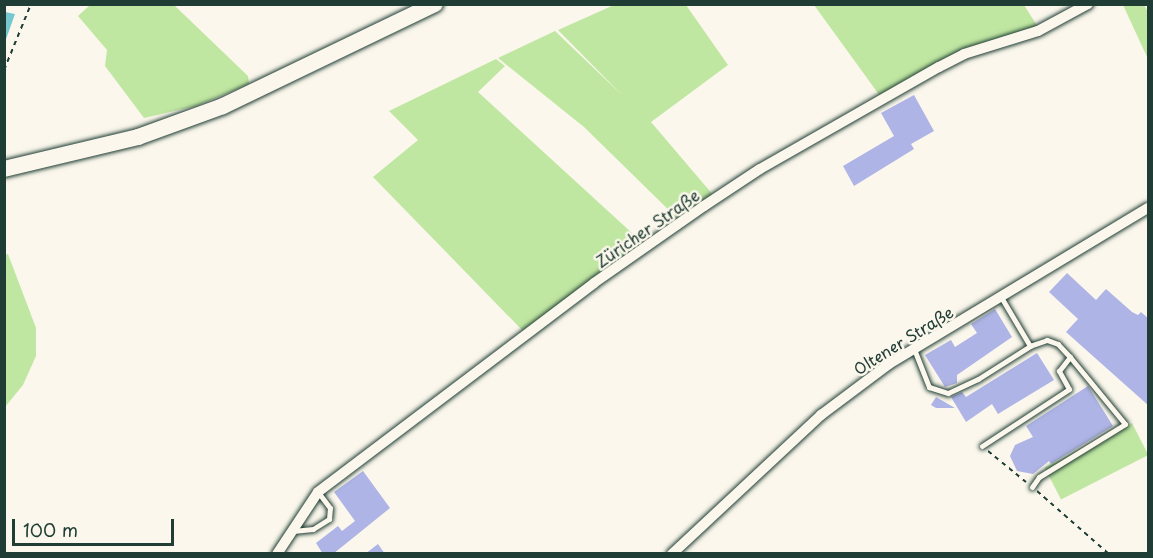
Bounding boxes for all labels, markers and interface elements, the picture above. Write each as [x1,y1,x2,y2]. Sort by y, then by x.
street label: Züricher Straße [591,185,703,271]
street label: Oltener Straße [849,301,957,379]
scale bar [15,507,177,545]
text: 100 m [23,516,78,543]

